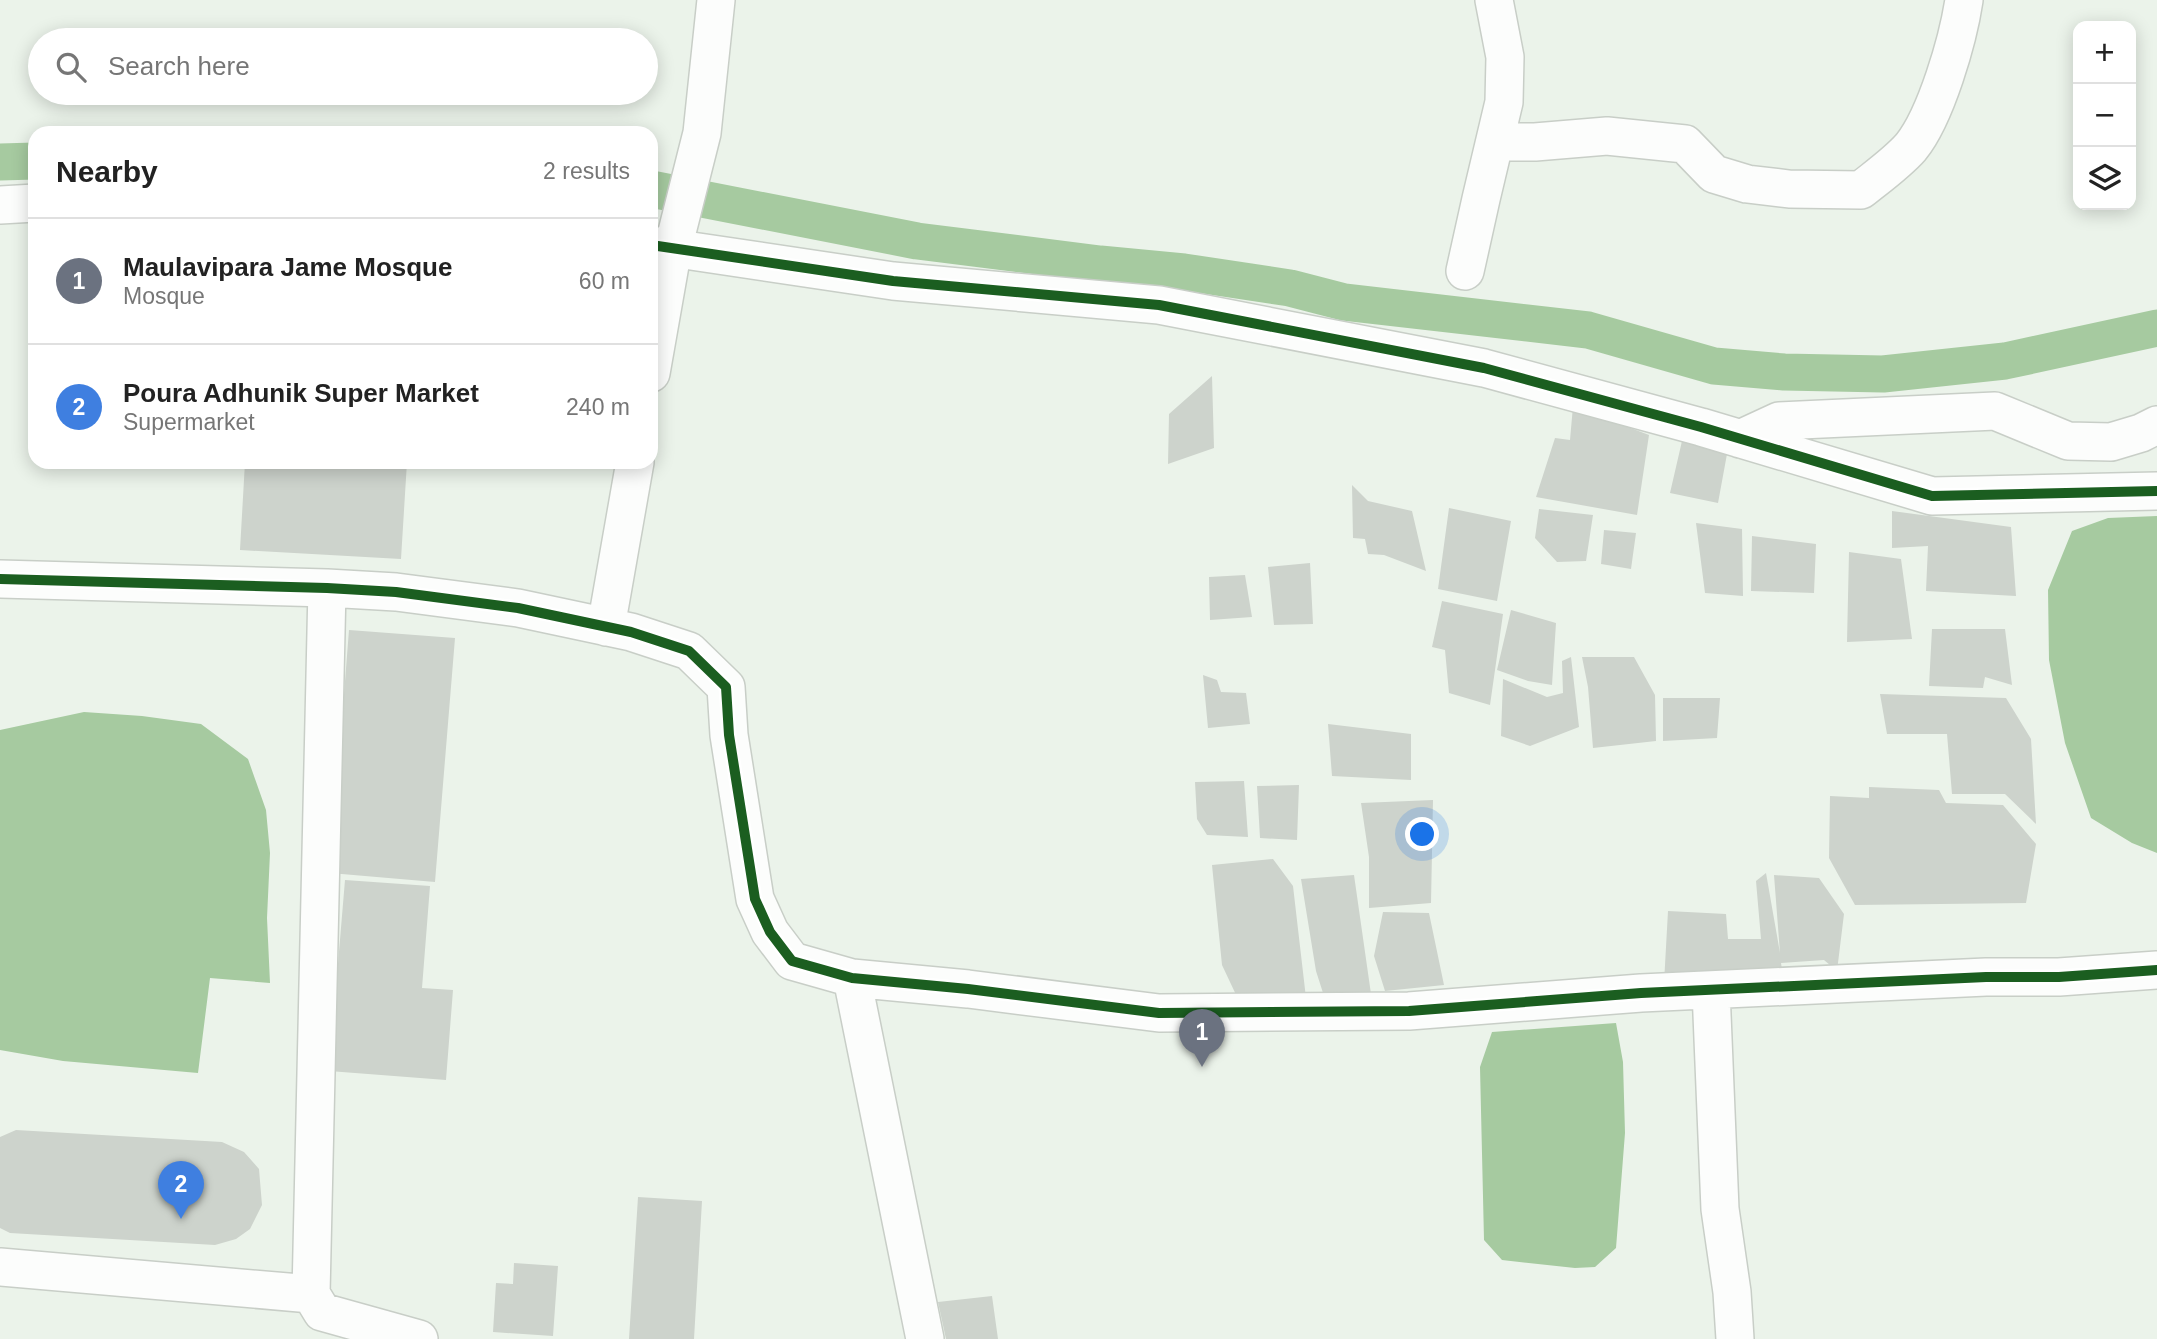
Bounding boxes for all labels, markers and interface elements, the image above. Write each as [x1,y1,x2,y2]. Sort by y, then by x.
map controls [2073,21,2136,210]
button: + [2073,21,2136,84]
search box [28,28,658,105]
icon: search [52,48,90,86]
text: Search here [108,51,250,81]
button: − [2073,84,2136,147]
button: layers [2073,147,2136,210]
text: Nearby [56,155,158,188]
text: 2 results [543,158,630,184]
text: Maulavipara Jame Mosque [123,252,452,282]
text: 1 [73,268,85,294]
text: 60 m [579,268,630,294]
text: Mosque [123,283,205,309]
text: Poura Adhunik Super Market [123,378,479,408]
text: 2 [73,394,85,420]
text: 240 m [566,394,630,420]
text: Supermarket [123,409,255,435]
your location [1405,817,1439,851]
pin: 1 [1179,1009,1225,1067]
pin: 2 [158,1161,204,1219]

